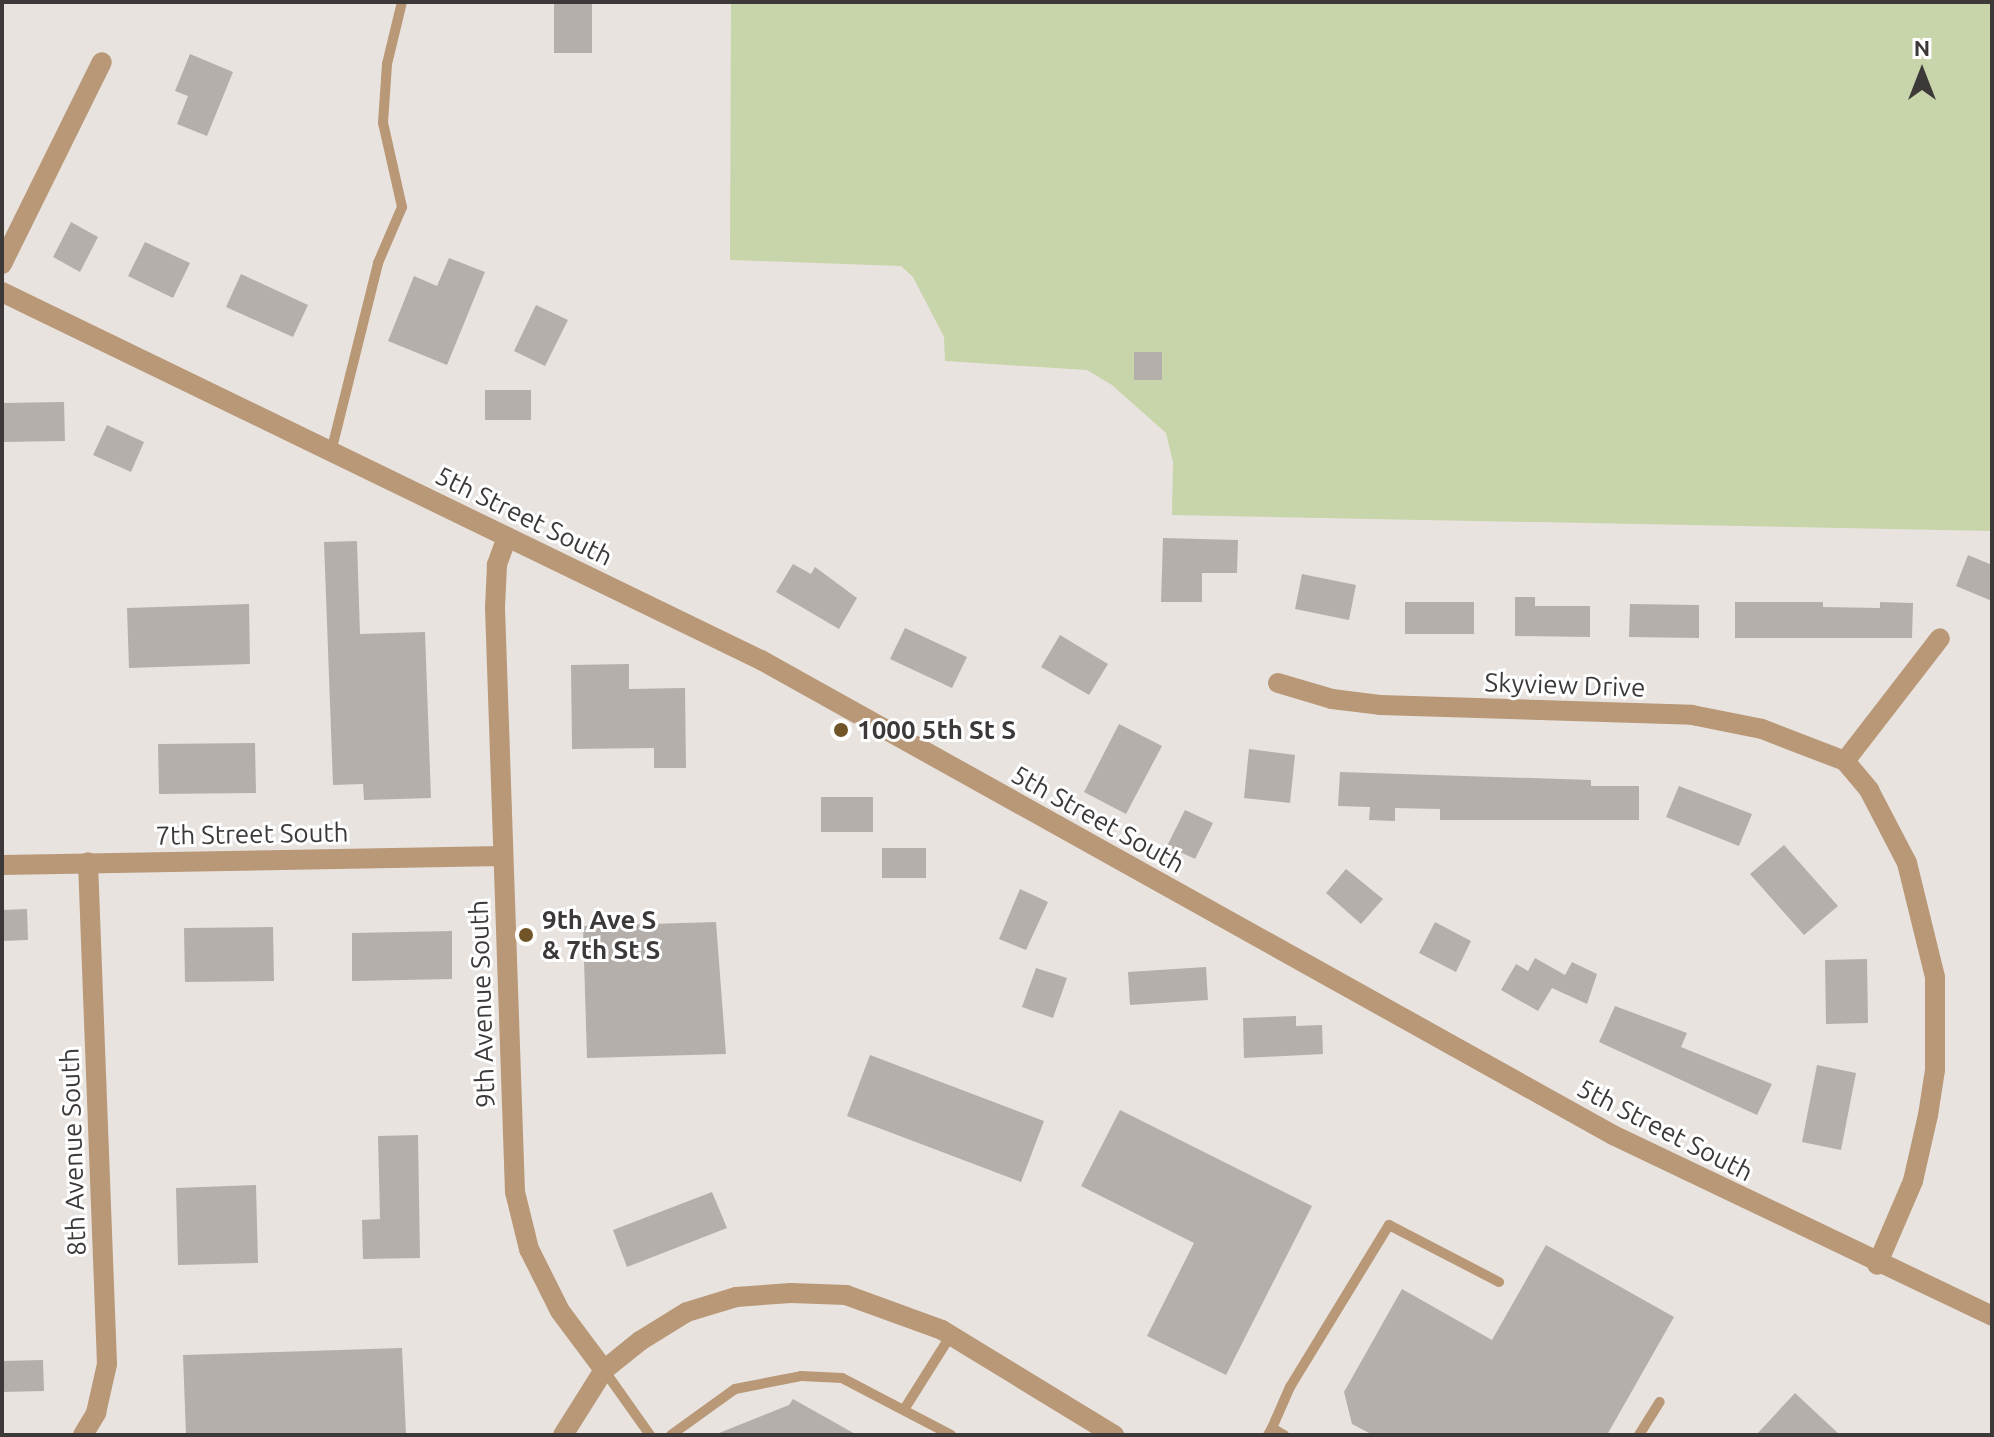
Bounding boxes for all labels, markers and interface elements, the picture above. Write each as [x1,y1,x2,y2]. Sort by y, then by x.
north arrow [1882,32,1962,112]
text: N [1914,35,1930,60]
street label: 5th Street South [430,460,618,572]
street label: Skyview Drive [1484,667,1646,703]
place label: 1000 5th St S [857,714,1016,746]
marker: 1000 5th St S [832,721,850,739]
street label: 5th Street South [1006,759,1190,879]
street label: 7th Street South [155,817,349,851]
street label: 9th Avenue South [463,900,501,1108]
place label: 9th Ave S & 7th St S [542,904,660,966]
marker: 9th Ave S & 7th St S [517,926,535,944]
street label: 8th Avenue South [54,1048,92,1256]
street label: 5th Street South [1572,1072,1758,1188]

